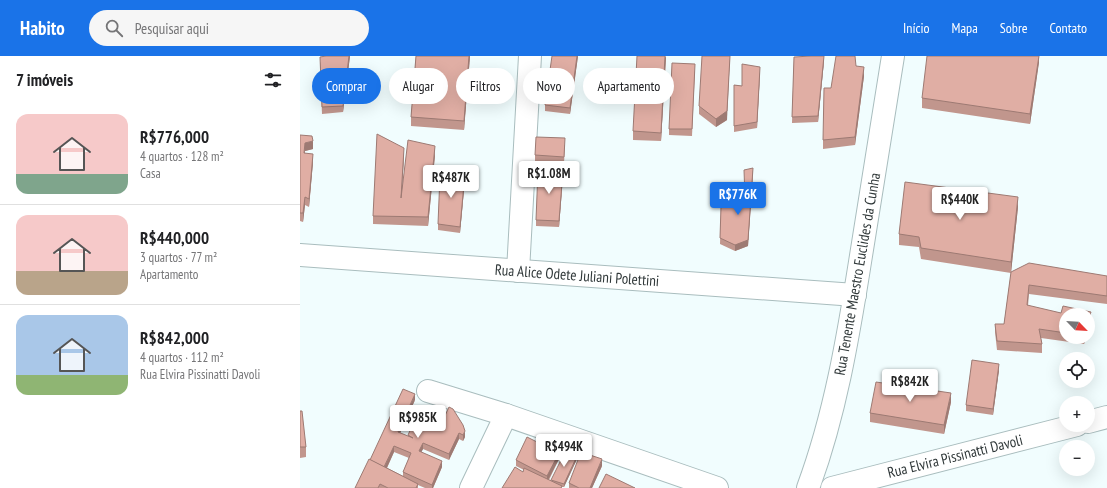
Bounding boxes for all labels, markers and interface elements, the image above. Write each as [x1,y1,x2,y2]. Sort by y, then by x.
search box [89,10,369,46]
text: Habito [20,16,65,40]
icon: search [103,17,125,39]
text: Pesquisar aqui [135,19,209,38]
text: Início [903,19,930,37]
text: Mapa [952,19,978,37]
text: Sobre [1000,19,1028,37]
text: Contato [1050,19,1087,37]
chip: Comprar [312,68,381,104]
chip: Alugar [389,68,448,104]
chip: Filtros [456,68,515,104]
chip: Novo [523,68,575,104]
chip: Apartamento [583,68,674,104]
text: 7 imóveis [16,69,73,91]
icon: filters [262,69,284,91]
text: R$776,000 [140,126,209,148]
icon: home [48,130,96,178]
text: 4 quartos · 128 m² [140,148,224,165]
pin: R$1.08M [512,161,586,195]
text: Casa [140,165,161,182]
pin: R$487K [418,165,484,199]
text: R$1.08M [528,165,570,182]
text: R$487K [432,169,470,186]
street label: Rua Tenente Maestro Euclides da Cunha [830,171,884,377]
pin: R$776K [705,182,771,216]
text: R$776K [719,186,757,203]
pin: R$440K [927,187,993,221]
text: R$440K [941,191,979,208]
text: R$440,000 [140,227,209,249]
icon: home [48,231,96,279]
text: 3 quartos · 77 m² [140,249,217,266]
street label: Rua Alice Odete Juliani Polettini [494,260,660,290]
text: Apartamento [140,266,198,283]
north arrow [1059,308,1095,344]
map controls [1059,308,1095,476]
text: R$842,000 [140,327,209,349]
icon: home [48,331,96,379]
text: 4 quartos · 112 m² [140,349,224,366]
button: locate [1059,352,1095,388]
text: Rua Elvira Pissinatti Davoli [140,366,260,383]
pin: R$842K [877,369,943,403]
text: R$842K [891,373,929,390]
button: + [1059,396,1095,432]
pin: R$985K [385,405,451,439]
text: R$985K [399,409,437,426]
street label: Rua Elvira Pissinatti Davoli [885,430,1025,482]
pin: R$494K [531,434,597,468]
text: R$494K [545,438,583,455]
button: − [1059,440,1095,476]

